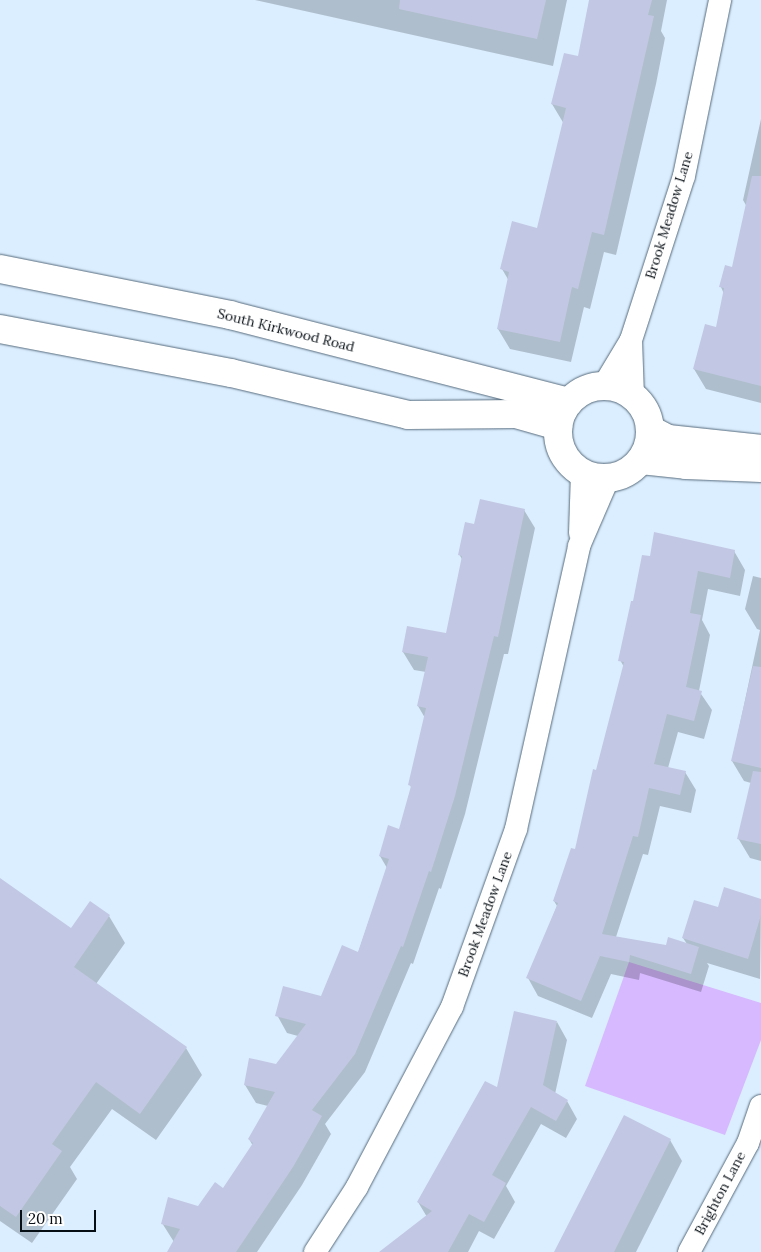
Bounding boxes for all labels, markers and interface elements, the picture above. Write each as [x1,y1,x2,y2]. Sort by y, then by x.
street label: Brook Meadow Lane [642,149,696,281]
street label: South Kirkwood Road [216,305,356,355]
street label: Brook Meadow Lane [454,849,516,979]
street label: Brighton Lane [691,1148,749,1238]
scale bar [22,1200,99,1232]
text: 20 m [28,1209,63,1228]

